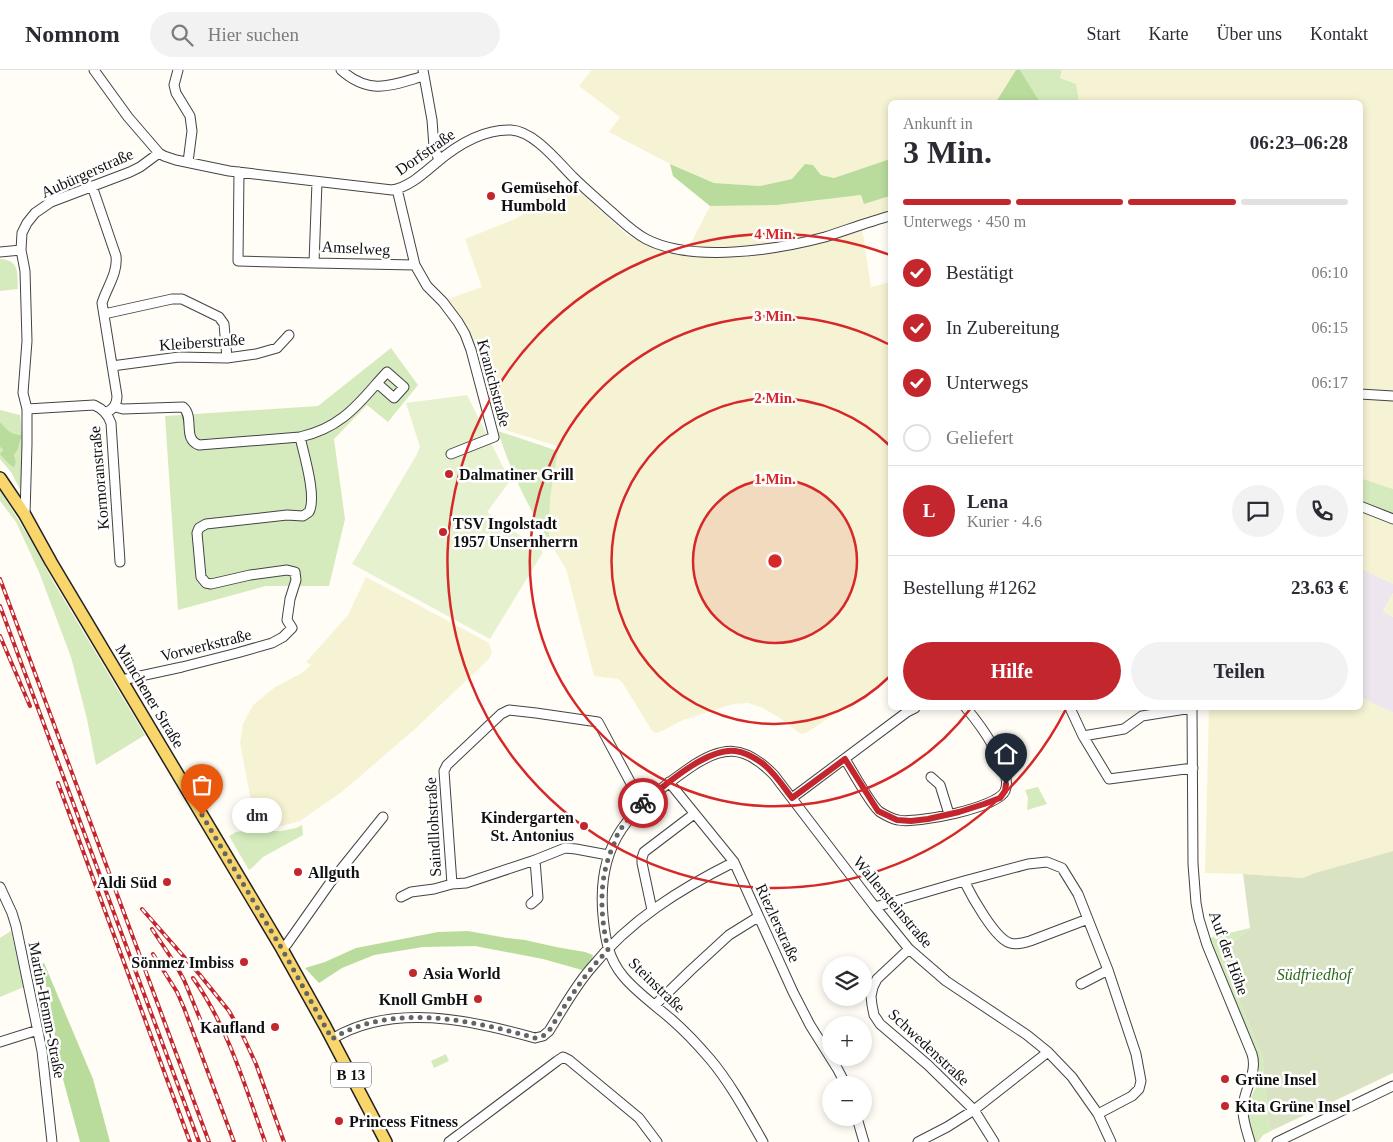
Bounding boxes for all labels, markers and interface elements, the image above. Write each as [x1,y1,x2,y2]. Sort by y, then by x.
search box [150,12,500,57]
text: Nomnom [25,21,120,47]
icon: search [168,21,196,49]
text: Hier suchen [208,24,299,45]
text: Start [1087,24,1121,44]
text: Karte [1149,24,1189,44]
text: Über uns [1217,24,1282,44]
text: Kontakt [1310,24,1368,44]
text: Ankunft in [903,115,973,132]
street label: Dorfstraße [392,125,458,179]
text: 06:23–06:28 [1250,132,1348,153]
text: 3 Min. [903,134,992,170]
street label: Aubürgerstraße [38,145,136,202]
place label: Gemüsehof Humbold [501,179,579,214]
marker: Gemüsehof Humbold [485,190,497,202]
text: Unterwegs · 450 m [903,213,1026,230]
text: 4 Min. [754,226,796,242]
street label: Amselweg [321,238,391,259]
icon: check [903,259,931,287]
text: Bestätigt [946,262,1014,283]
text: 06:10 [1312,264,1348,281]
text: 3 Min. [754,308,796,324]
icon: check [903,314,931,342]
text: In Zubereitung [946,317,1059,338]
text: 06:15 [1312,319,1348,336]
street label: Kleiberstraße [158,331,246,353]
street label: Kranichstraße [474,337,514,429]
icon: check [903,369,931,397]
text: Unterwegs [946,372,1028,393]
text: 06:17 [1312,374,1348,391]
text: 2 Min. [754,390,796,406]
street label: Kormoranstraße [86,425,112,531]
text: Geliefert [946,427,1014,448]
place label: Dalmatiner Grill [459,466,574,483]
marker: Dalmatiner Grill [443,468,455,480]
text: 1 Min. [754,471,796,487]
button: chat [1232,485,1284,537]
button: phone [1296,485,1348,537]
text: Lena [967,491,1008,512]
text: L [923,500,935,521]
text: Kurier · 4.6 [967,513,1042,530]
place label: TSV Ingolstadt 1957 Unsernherrn [453,515,578,550]
marker: TSV Ingolstadt 1957 Unsernherrn [437,526,449,538]
centre of rings [766,552,784,570]
text: Bestellung #1262 [903,577,1037,598]
text: 23.63 € [1291,577,1348,598]
street label: Vorwerkstraße [159,626,253,664]
street label: Münchener Straße [112,641,188,751]
button: Hilfe [903,642,1121,700]
button: Teilen [1131,642,1348,700]
pin [985,733,1027,784]
icon: home [992,740,1020,768]
pin [181,764,223,815]
icon: bag [188,771,216,799]
street label: Saindllohstraße [422,777,444,877]
courier [618,778,668,828]
icon: bike [629,789,657,817]
callout: dm [232,798,282,832]
text: dm [246,807,268,824]
place label: Kindergarten St. Antonius [481,809,574,844]
marker: Kindergarten St. Antonius [578,820,590,832]
street label: Wallensteinstraße [850,853,936,951]
place label: Allguth [308,864,360,882]
marker: Allguth [292,866,304,878]
place label: Aldi Süd [97,874,157,891]
marker: Aldi Süd [161,876,173,888]
street label: Riezlerstraße [752,881,804,965]
street label: Auf der Höhe [1206,909,1252,997]
street label: Martin-Hemm-Straße [25,940,69,1080]
place label: Sönmez Imbiss [131,954,234,971]
street label: Steinstraße [626,954,688,1016]
marker: Sönmez Imbiss [238,956,250,968]
map controls [822,956,872,1126]
button: layers [822,956,872,1006]
place label: Asia World [423,965,501,982]
park label: Südfriedhof [1277,966,1354,984]
marker: Asia World [407,967,419,979]
place label: Knoll GmbH [379,991,469,1008]
marker: Knoll GmbH [472,993,484,1005]
street label: Schwedenstraße [885,1005,973,1089]
button: + [822,1016,872,1066]
place label: Kaufland [200,1019,265,1036]
marker: Kaufland [269,1021,281,1033]
road number: B 13 [331,1062,371,1088]
place label: Grüne Insel [1235,1071,1317,1088]
marker: Grüne Insel [1219,1073,1231,1085]
button: − [822,1076,872,1126]
place label: Kita Grüne Insel [1235,1098,1351,1115]
marker: Kita Grüne Insel [1219,1100,1231,1112]
place label: Princess Fitness [349,1113,458,1130]
marker: Princess Fitness [333,1115,345,1127]

